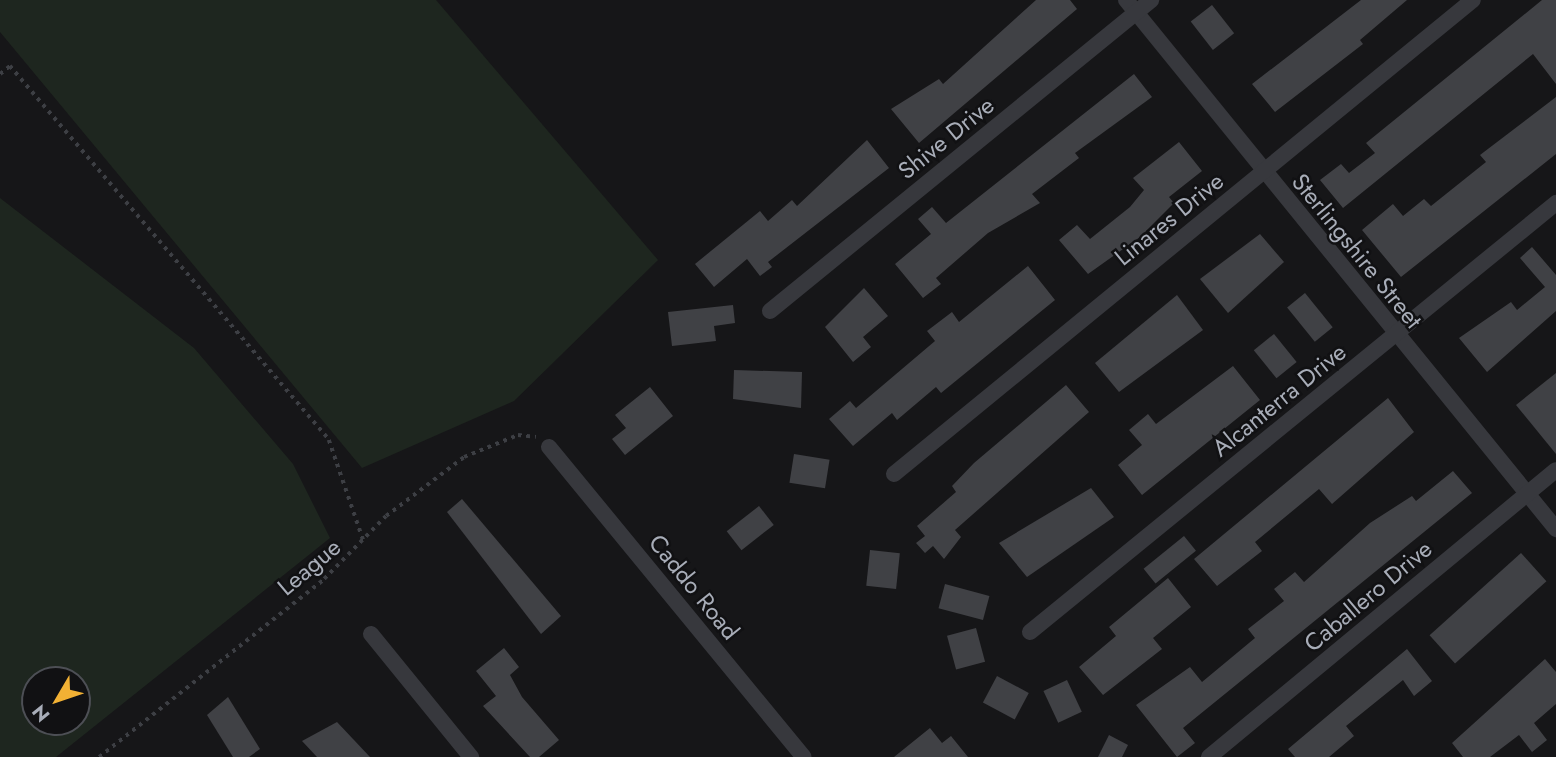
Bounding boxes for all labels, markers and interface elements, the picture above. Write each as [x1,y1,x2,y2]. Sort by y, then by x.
street label: Shive Drive [892,91,1000,185]
street label: Linares Drive [1109,166,1229,272]
street label: Sterlingshire Street [1286,168,1428,334]
street label: Alcanterra Drive [1206,337,1352,463]
street label: Caddo Road [643,528,745,646]
street label: League [272,532,346,602]
street label: Caballero Drive [1298,534,1438,658]
north arrow [21,666,91,736]
text: N [26,699,56,728]

